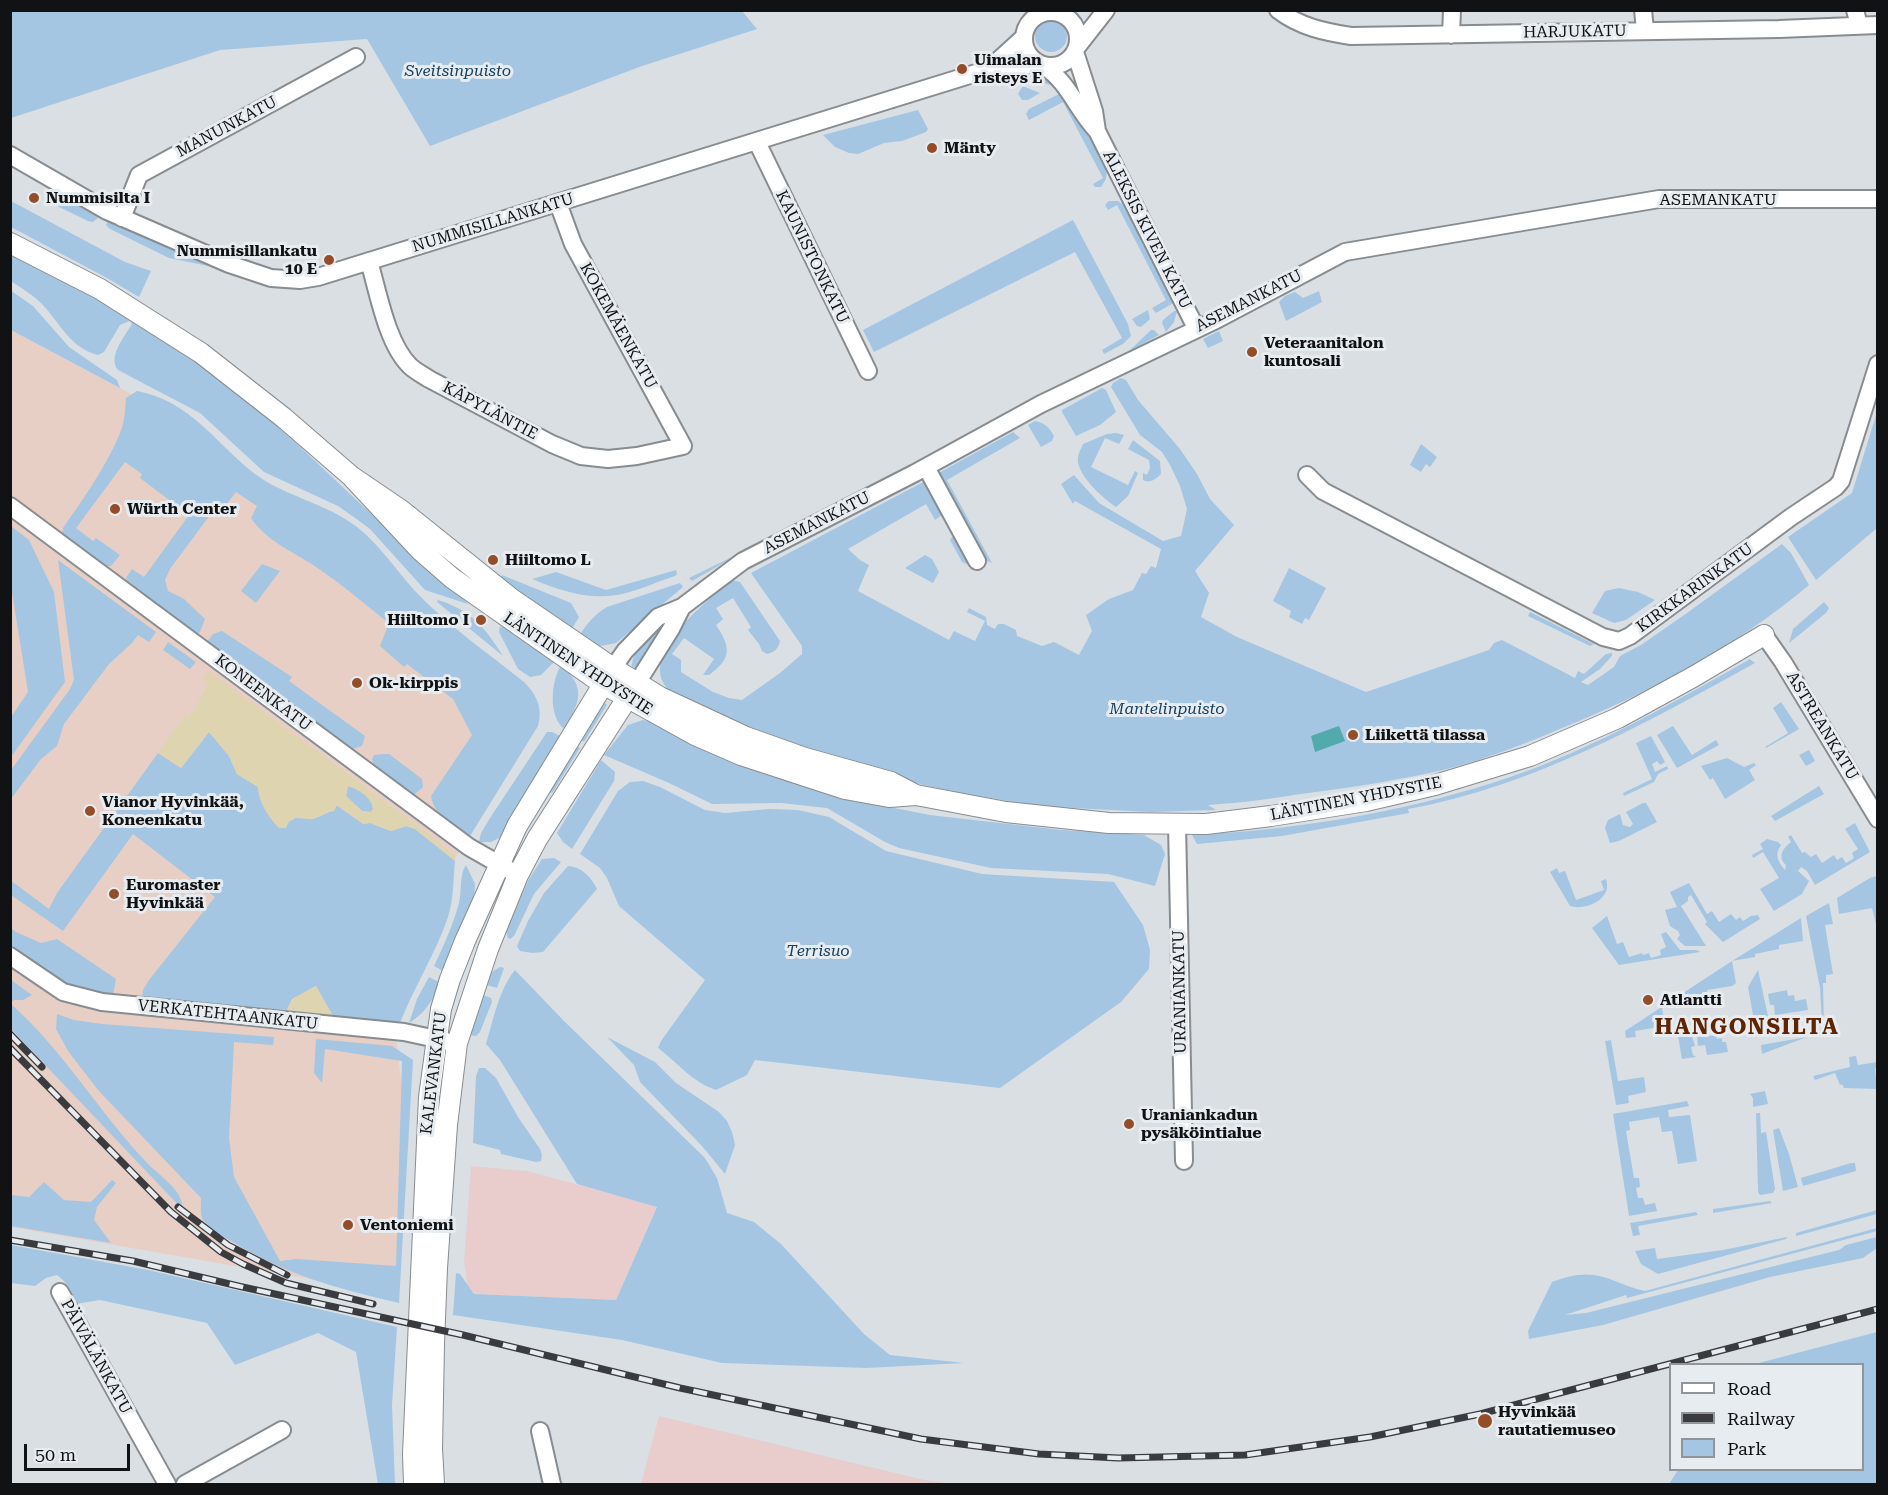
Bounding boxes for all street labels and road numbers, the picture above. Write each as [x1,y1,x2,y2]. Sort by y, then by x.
street label: HARJUKATU [1523,21,1627,43]
street label: MANUNKATU [173,92,281,162]
street label: ALEKSIS KIVEN KATU [1099,148,1195,312]
street label: KAUNISTONKATU [771,187,853,327]
street label: NUMMISILLANKATU [410,189,576,257]
street label: ASEMANKATU [1659,190,1777,210]
street label: KOKEMÄENKATU [575,260,661,392]
street label: ASEMANKATU [1192,266,1306,336]
street label: KÄPYLÄNTIE [439,378,541,444]
street label: ASEMANKATU [760,488,874,558]
street label: KIRKKARINKATU [1633,539,1757,637]
street label: LÄNTINEN YHDYSTIE [500,609,656,719]
street label: KONEENKATU [211,650,315,736]
street label: ASTREANKATU [1782,668,1862,784]
street label: LÄNTINEN YHDYSTIE [1269,773,1443,825]
street label: URANIANKATU [1169,930,1191,1054]
street label: VERKATEHTAANKATU [137,996,319,1034]
street label: KALEVANKATU [417,1010,451,1136]
street label: PÄIVÄLÄNKATU [56,1296,136,1418]

